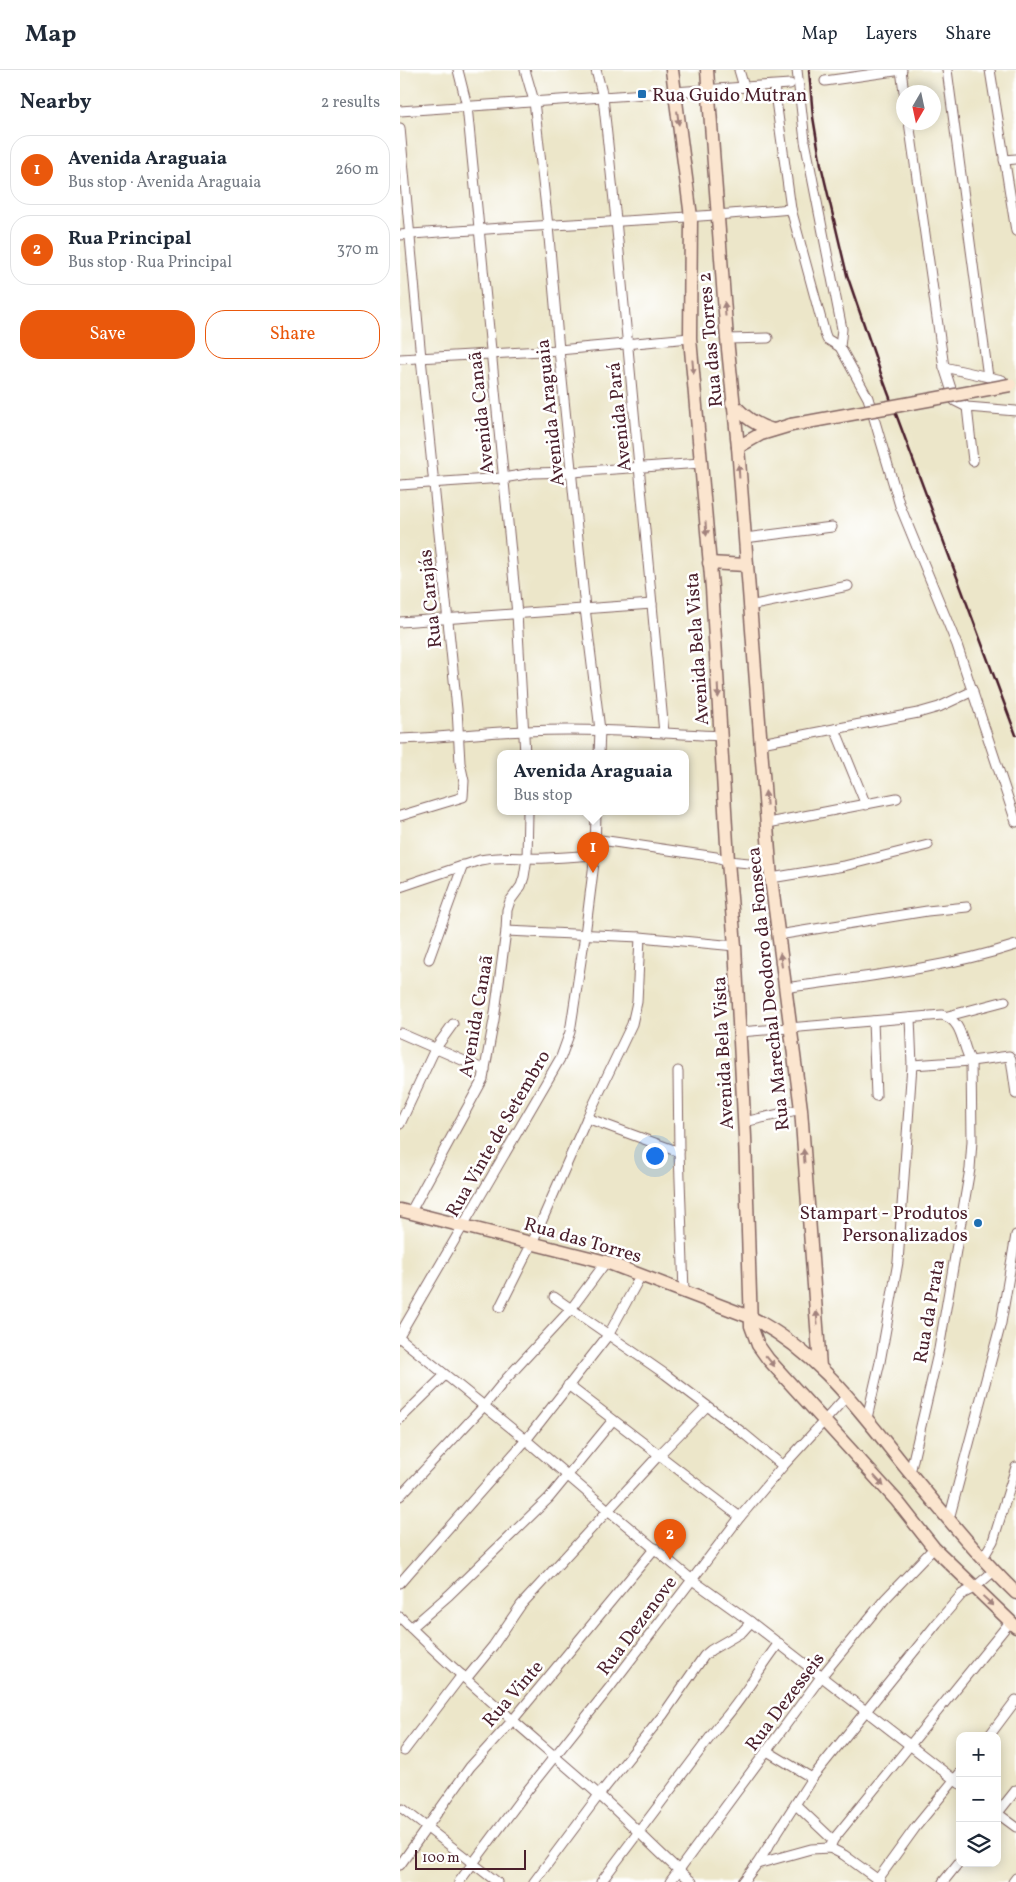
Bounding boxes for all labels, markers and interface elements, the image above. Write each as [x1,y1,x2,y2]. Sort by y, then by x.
text: Map [25,18,76,52]
text: Map [801,22,837,47]
text: Layers [865,22,917,47]
text: Share [945,22,991,47]
place label: Rua Guido Mutran [652,83,807,109]
north arrow [896,85,941,130]
text: Nearby [20,88,91,117]
marker: Rua Guido Mutran [636,88,648,100]
text: 2 results [321,92,380,114]
one-way arrow [675,111,683,127]
text: Avenida Araguaia [68,146,227,172]
text: 1 [34,159,40,181]
text: 260 m [335,159,379,181]
text: Bus stop · Avenida Araguaia [68,172,261,194]
text: Rua Principal [68,226,192,252]
text: 2 [33,239,41,261]
text: 370 m [337,239,379,261]
text: Bus stop · Rua Principal [68,252,232,274]
street label: Rua das Torres 2 [692,271,730,408]
one-way arrow [720,300,728,316]
button: Save [20,310,195,359]
button: Share [205,310,380,359]
street label: Avenida Araguaia [530,338,572,488]
street label: Avenida Canaã [463,350,501,476]
one-way arrow [689,360,697,376]
street label: Avenida Pará [601,361,639,473]
one-way arrow [734,462,742,478]
one-way arrow [703,522,711,538]
street label: Rua Carajás [413,548,449,650]
street label: Avenida Bela Vista [680,571,716,726]
one-way arrow [714,684,722,700]
popup [497,750,689,815]
text: Avenida Araguaia [513,759,673,785]
text: Bus stop [513,785,572,807]
one-way arrow [762,790,770,806]
pin: 1 [577,832,609,873]
street label: Rua Marechal Deodoro da Fonseca [741,846,797,1132]
one-way arrow [777,952,785,968]
street label: Avenida Canaã [453,953,501,1080]
street label: Avenida Bela Vista [707,976,741,1130]
street label: Rua Vinte de Setembro [440,1046,557,1222]
your location [642,1143,668,1169]
one-way arrow [800,1148,808,1164]
place label: Stampart - Produtos Personalizados [800,1201,968,1249]
street label: Rua das Torres [520,1212,644,1270]
marker: Stampart - Produtos Personalizados [972,1217,984,1229]
street label: Rua da Prata [908,1257,952,1365]
one-way arrow [812,1310,820,1326]
one-way arrow [764,1354,775,1367]
one-way arrow [873,1475,885,1487]
pin: 2 [654,1519,686,1560]
street label: Rua Dezenove [592,1571,684,1681]
one-way arrow [982,1595,994,1607]
street label: Rua Dezesseis [740,1647,831,1757]
street label: Rua Vinte [477,1655,550,1733]
map controls [956,1732,1001,1867]
button: + [956,1732,1001,1777]
button: − [956,1777,1001,1822]
button: layers [956,1822,1001,1867]
scale bar [415,1847,526,1870]
text: 100 m [422,1849,460,1868]

